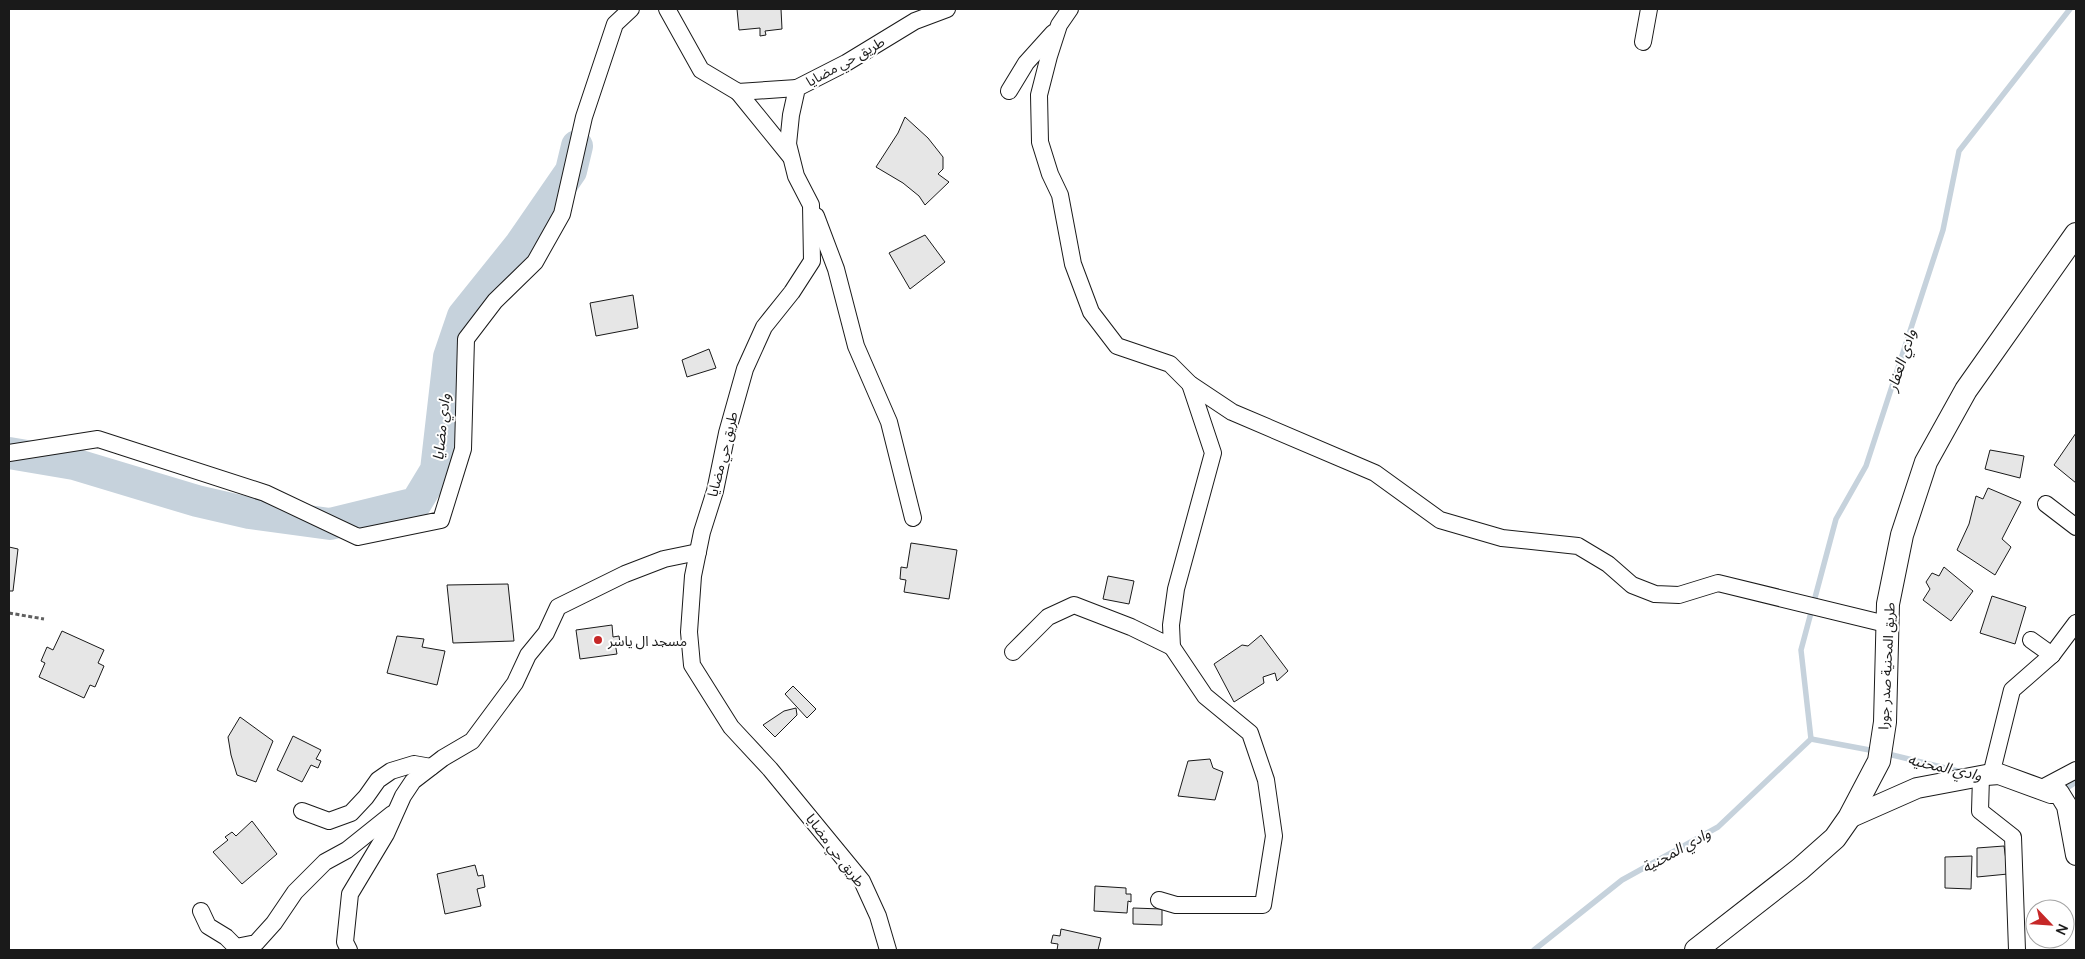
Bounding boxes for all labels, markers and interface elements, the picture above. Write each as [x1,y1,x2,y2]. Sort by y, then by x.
street label: طريق حي مضايا [802,32,889,92]
water label: وادي العفار [1881,326,1922,395]
water label: وادي مضايا [427,392,456,462]
street label: طريق حي مضايا [702,409,744,499]
street label: طريق المحنية صدر جورا [1873,602,1900,730]
place label: مسجد ال ياسر [607,631,687,650]
marker: مسجد ال ياسر [592,634,604,646]
water label: وادي المحنيه [1905,748,1984,787]
street label: طريق حي مضايا [800,809,870,892]
water label: وادي المحنية [1638,822,1715,879]
north arrow [2025,899,2075,949]
text: N [2051,921,2073,938]

